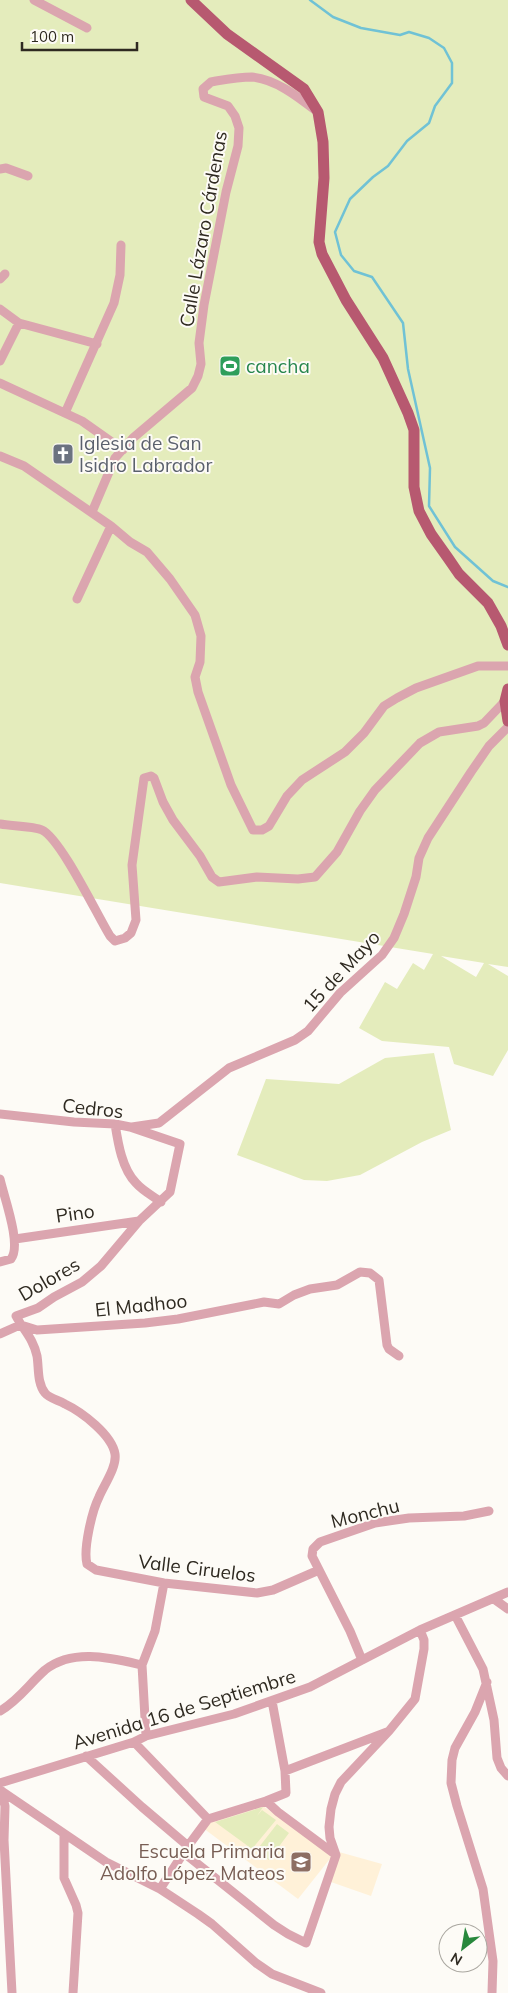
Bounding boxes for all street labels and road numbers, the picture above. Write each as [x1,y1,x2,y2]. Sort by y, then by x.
street label: Calle Lázaro Cárdenas [174,129,232,329]
street label: 15 de Mayo [297,925,385,1017]
street label: Cedros [61,1093,125,1123]
street label: Pino [54,1198,96,1228]
street label: Dolores [14,1252,84,1306]
street label: El Madhoo [94,1288,188,1322]
street label: Monchu [328,1493,402,1533]
street label: Valle Ciruelos [137,1549,257,1587]
street label: Avenida 16 de Septiembre [70,1664,298,1754]

